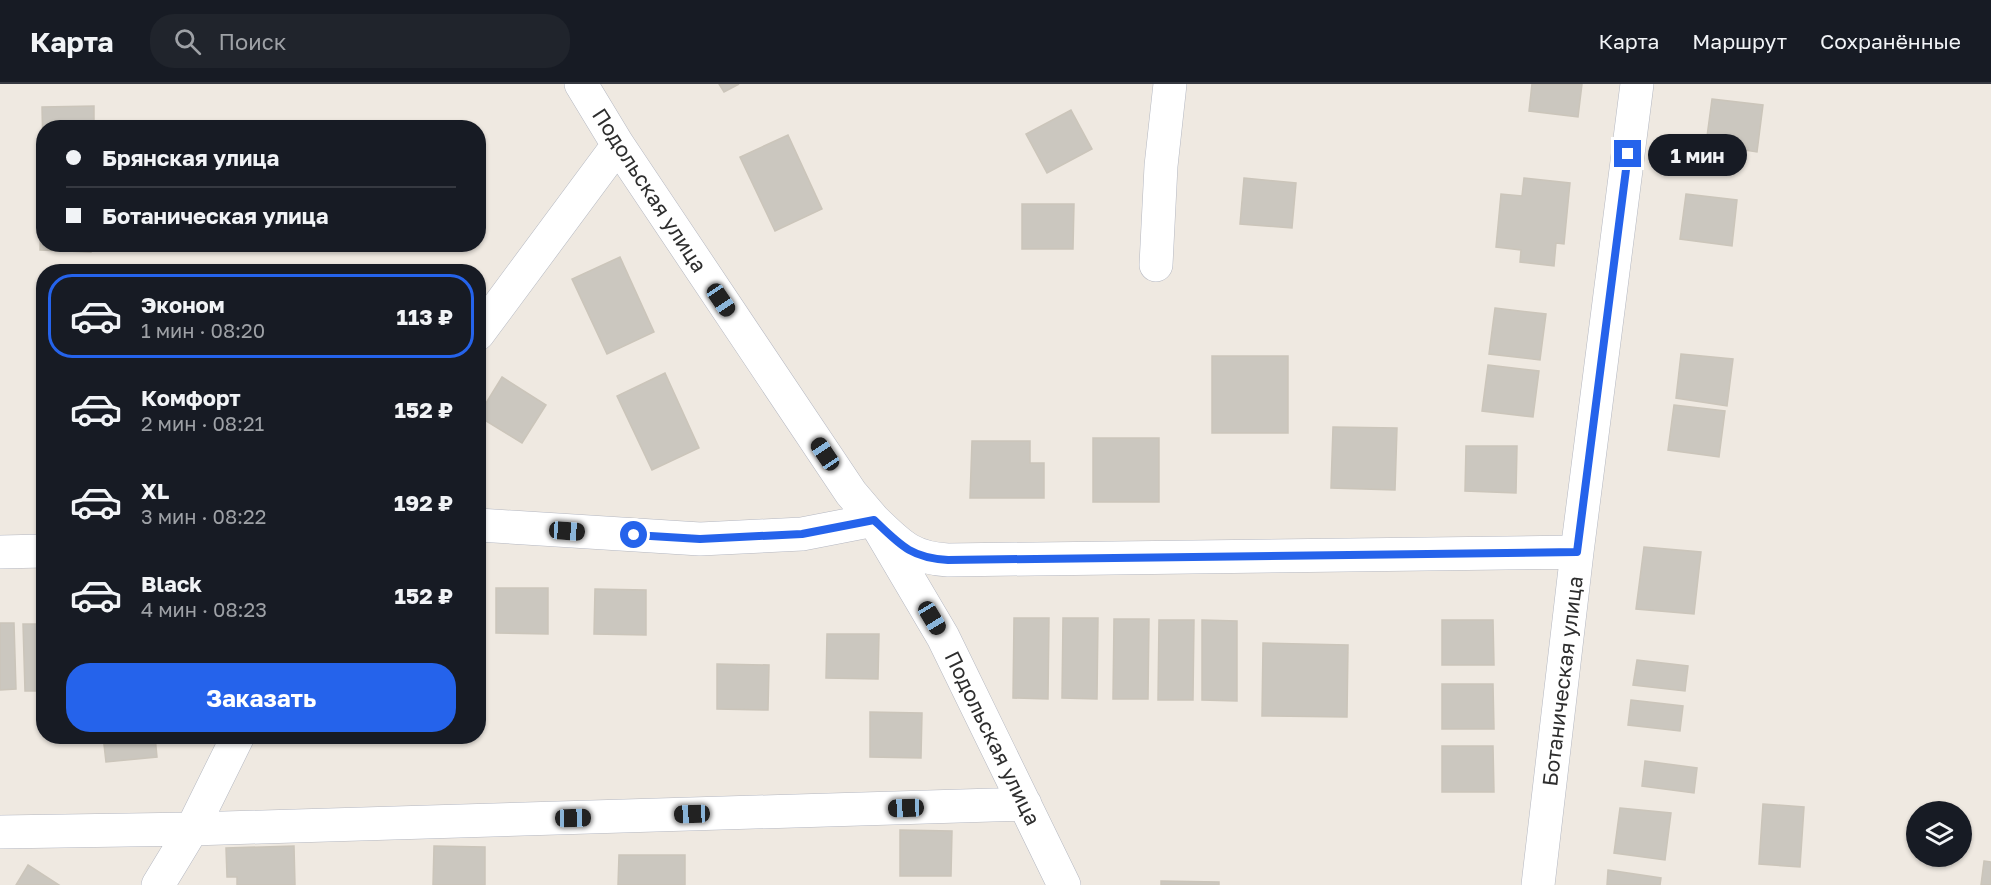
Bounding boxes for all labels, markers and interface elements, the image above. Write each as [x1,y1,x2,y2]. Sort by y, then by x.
search box [150,14,570,68]
text: Карта [30,25,114,58]
icon: search [171,25,204,58]
text: Поиск [219,28,286,55]
text: Карта [1598,28,1659,54]
text: Маршрут [1692,28,1787,54]
text: Сохранённые [1820,28,1961,54]
street label: Подольская улица [587,103,713,277]
callout: 1 мин [1649,133,1748,175]
route end [1614,140,1641,167]
text: 1 мин [1670,143,1725,167]
text: Брянская улица [102,144,279,171]
text: Ботаническая улица [102,202,328,229]
car [703,280,739,320]
icon: car [69,289,123,343]
text: Эконом [141,291,225,318]
text: 113 ₽ [397,303,453,330]
text: 1 мин · 08:20 [141,318,265,342]
icon: car [69,382,123,436]
text: Комфорт [141,384,241,411]
text: 152 ₽ [394,396,453,423]
text: 2 мин · 08:21 [141,411,264,435]
car [807,434,843,474]
icon: car [69,475,123,529]
text: XL [141,477,169,504]
text: 192 ₽ [394,489,453,516]
text: 3 мин · 08:22 [141,504,266,528]
car [548,521,586,541]
route start [620,521,647,548]
icon: car [69,568,123,622]
text: Black [141,570,202,597]
street label: Ботаническая улица [1536,574,1588,788]
text: 152 ₽ [394,582,453,609]
text: 4 мин · 08:23 [141,597,267,621]
car [915,598,949,638]
street label: Подольская улица [940,647,1046,829]
button: Заказать [66,663,456,732]
car [888,798,924,818]
map controls [1906,801,1972,867]
button: layers [1906,801,1972,867]
car [674,804,710,824]
car [555,809,591,827]

